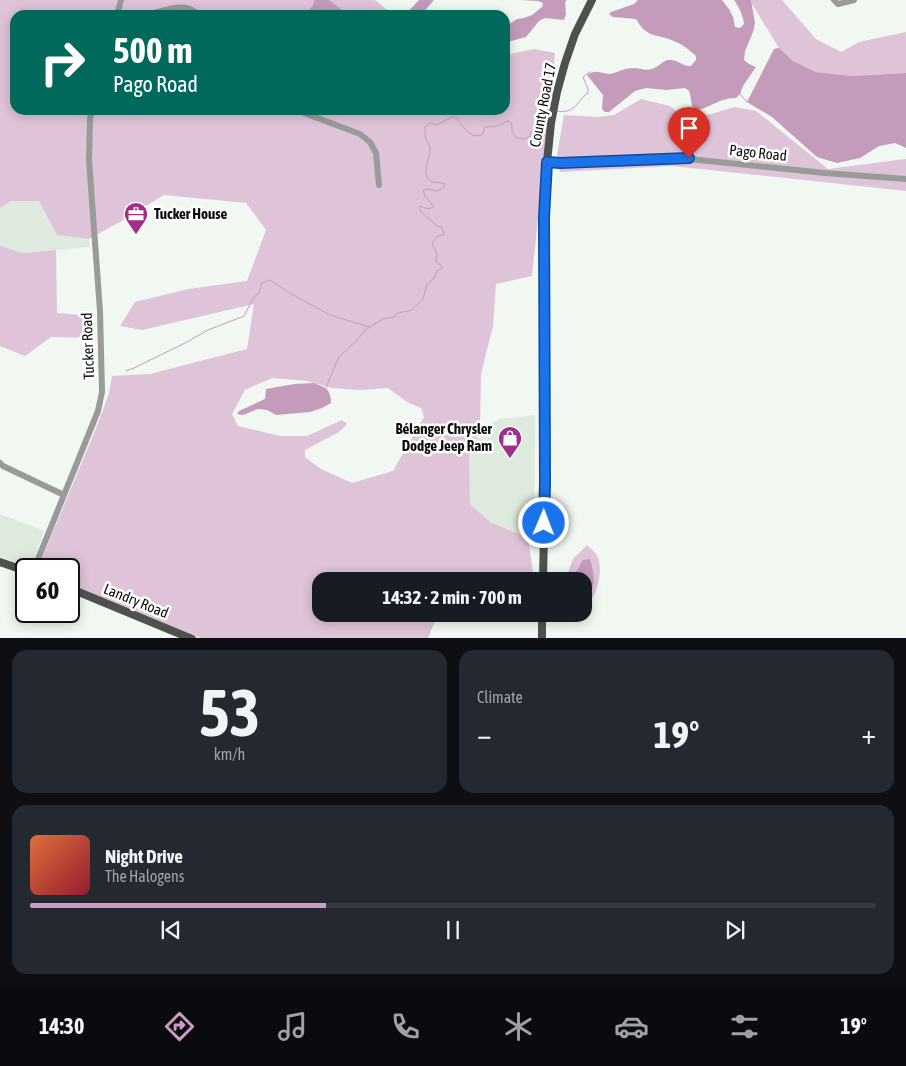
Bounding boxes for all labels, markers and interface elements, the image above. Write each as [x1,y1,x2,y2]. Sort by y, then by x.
icon: right [30,30,95,95]
text: 500 m [113,30,192,70]
street label: County Road 17 [526,61,559,149]
text: Pago Road [113,71,198,97]
pin [668,107,710,158]
icon: arrive [675,114,703,142]
street label: Pago Road [728,141,788,164]
office icon: Tucker House [123,201,149,235]
place label: Tucker House [154,205,228,222]
street label: Tucker Road [78,312,97,380]
place label: Bélanger Chrysler Dodge Jeep Ram [395,420,493,454]
shop icon: Bélanger Chrysler Dodge Jeep Ram [497,425,523,459]
position arrow [517,496,569,548]
speed limit sign: 60 [15,558,80,623]
street label: Landry Road [101,580,171,621]
text: 14:32 · 2 min · 700 m [382,586,522,608]
text: 53 [199,675,260,750]
text: Climate [477,688,523,706]
text: 19° [653,713,700,756]
text: − [477,718,492,750]
text: + [861,718,876,750]
text: km/h [214,745,245,763]
text: Night Drive [105,845,183,867]
text: The Halogens [105,867,185,885]
icon: previous [157,916,185,944]
icon: pause [439,916,467,944]
icon: next [721,916,749,944]
icon: directions [162,1009,197,1044]
icon: music [275,1009,310,1044]
icon: phone [388,1009,423,1044]
icon: climate [501,1009,536,1044]
icon: car [614,1009,649,1044]
icon: filters [727,1009,762,1044]
text: 14:30 [39,1013,84,1039]
text: 19° [840,1013,867,1039]

